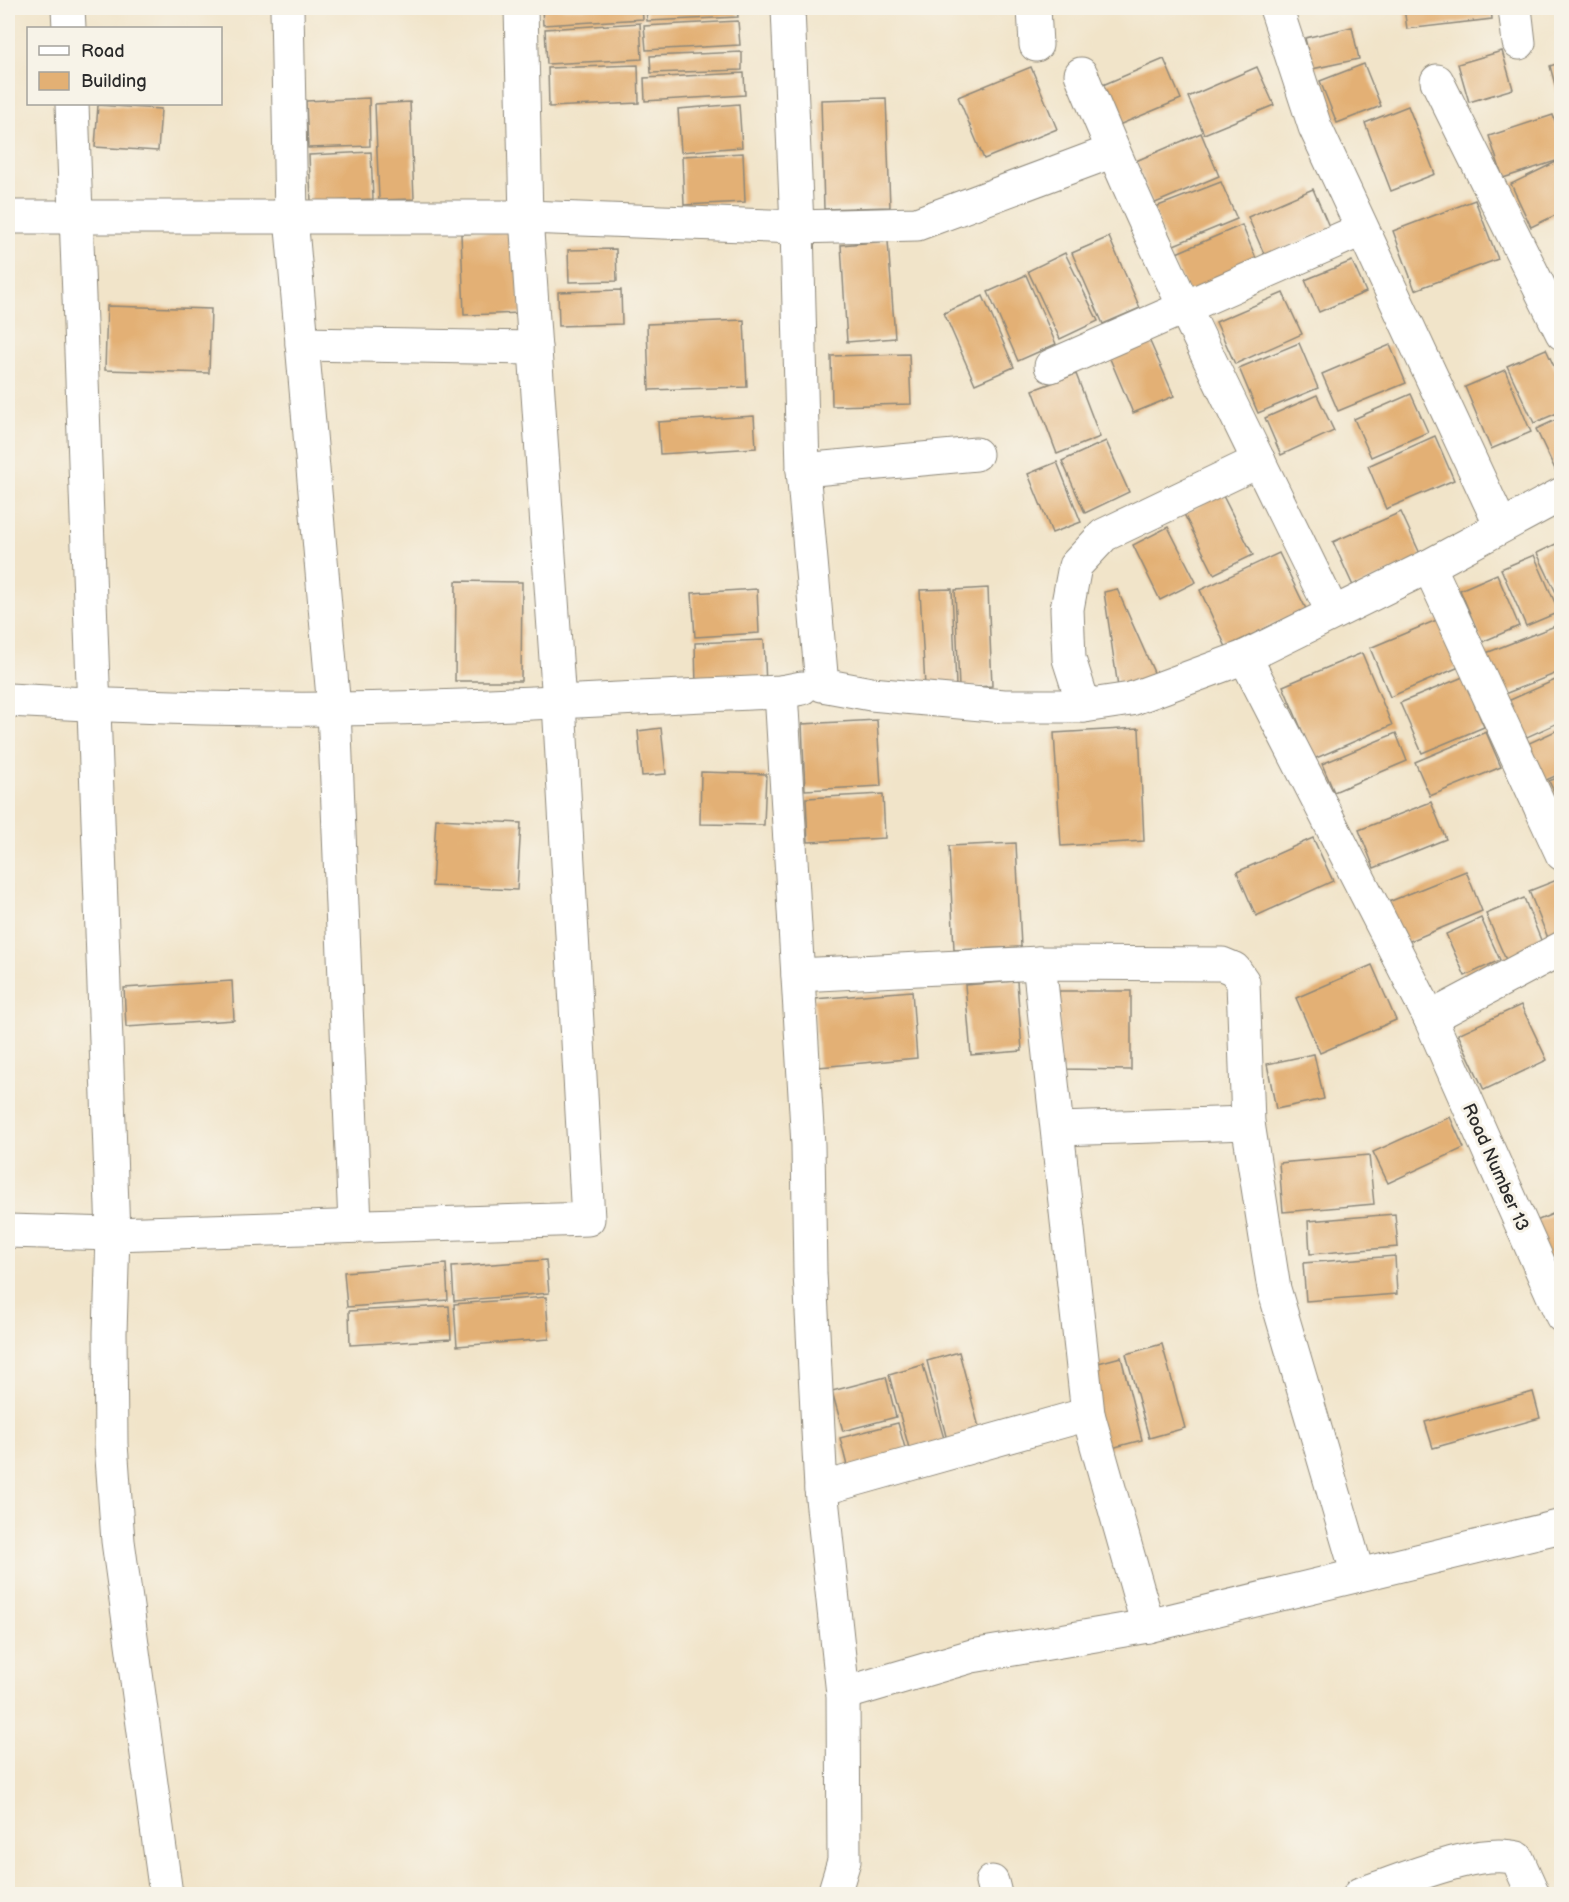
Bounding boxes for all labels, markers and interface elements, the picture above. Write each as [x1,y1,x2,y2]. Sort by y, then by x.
legend [27,27,222,105]
text: Road [81,41,125,62]
text: Building [81,71,147,92]
street label: Road Number 13 [1458,1100,1533,1234]

